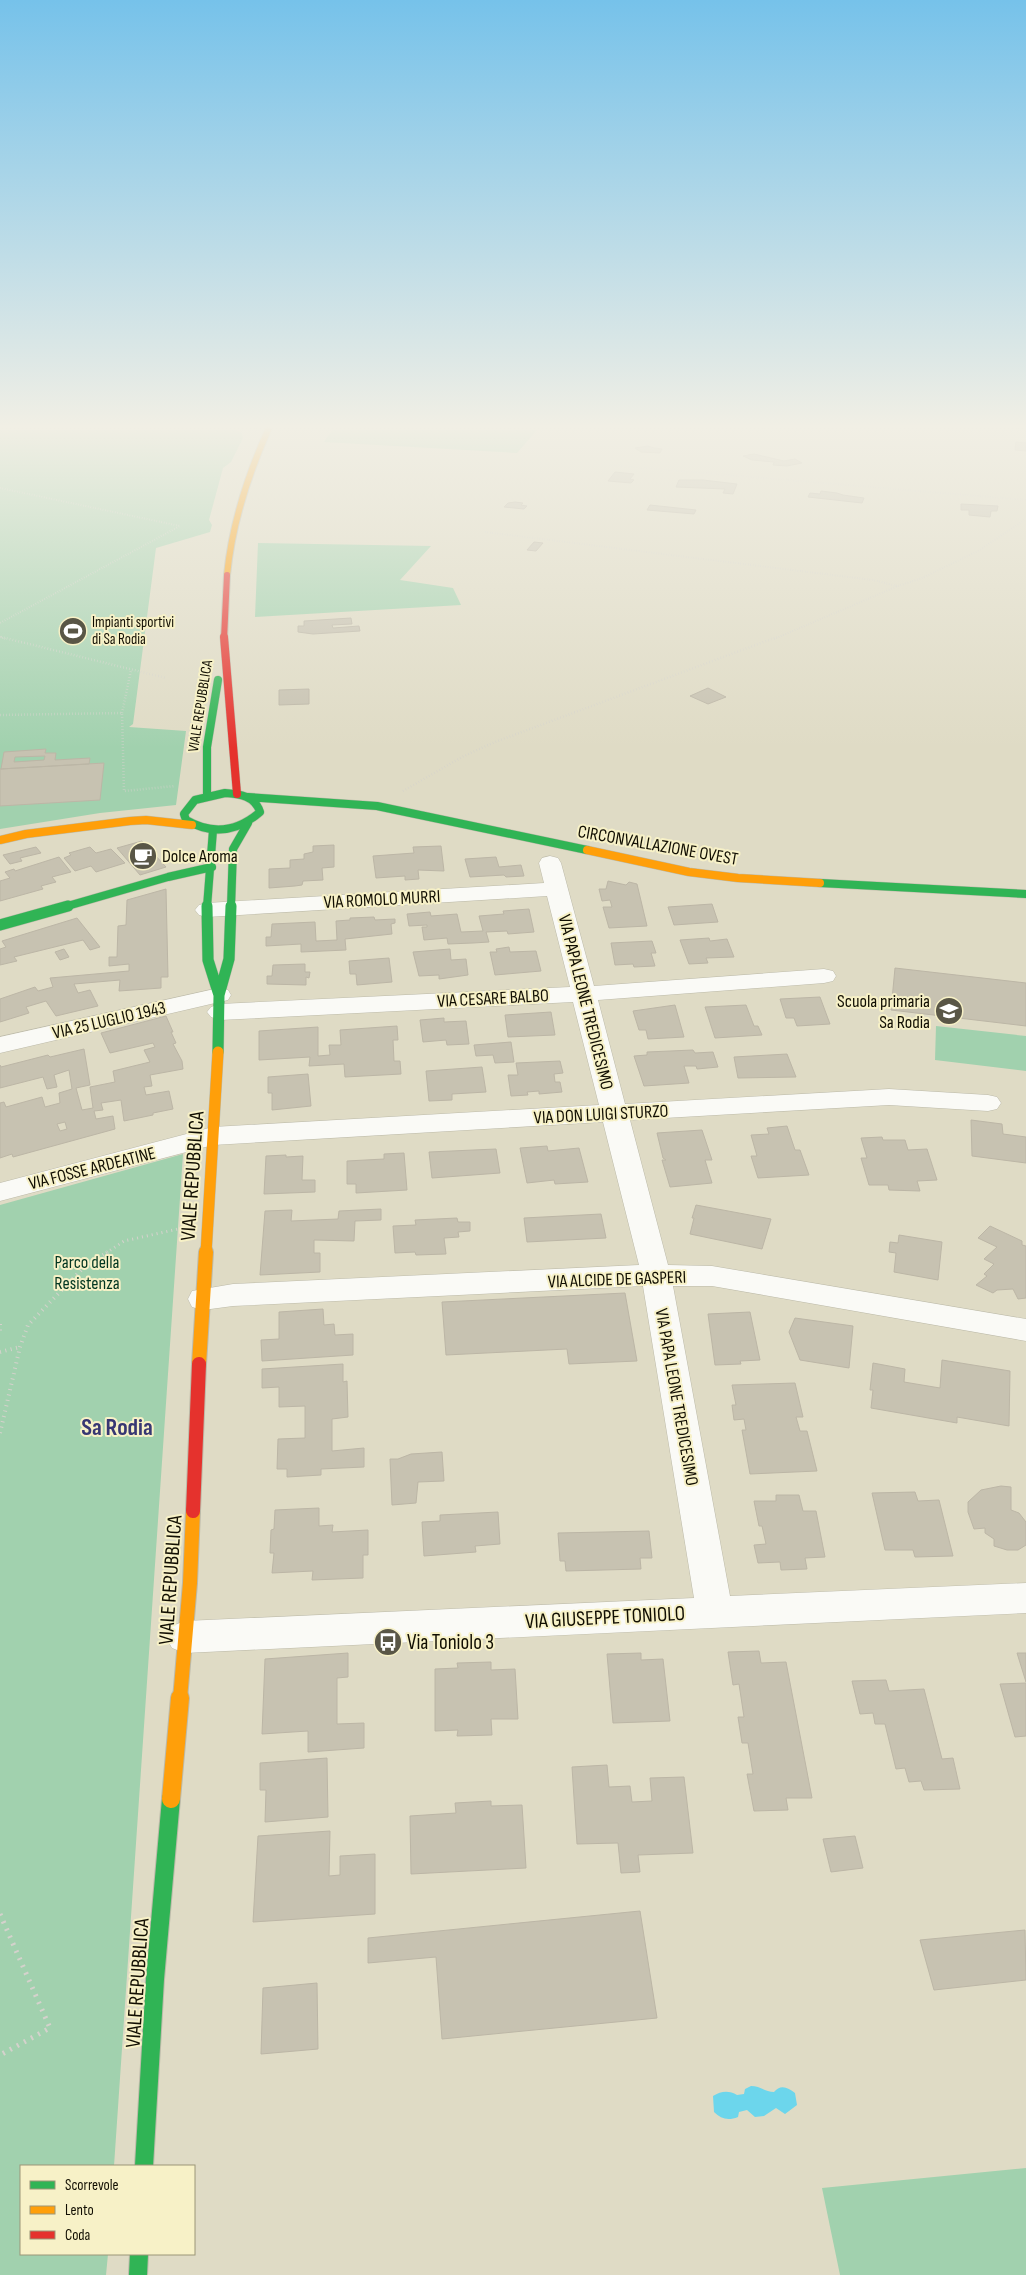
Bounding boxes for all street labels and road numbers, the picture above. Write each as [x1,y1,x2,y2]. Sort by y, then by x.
street label: VIALE REPUBBLICA [184,658,217,753]
street label: CIRCONVALLAZIONE OVEST [576,821,740,870]
street label: VIA ROMOLO MURRI [323,886,441,913]
street label: VIA PAPA LEONE TREDICESIMO [554,912,617,1092]
street label: VIA CESARE BALBO [437,985,549,1012]
street label: VIA 25 LUGLIO 1943 [50,997,168,1044]
street label: VIA DON LUIGI STURZO [533,1100,669,1129]
street label: VIALE REPUBBLICA [175,1109,210,1242]
street label: VIA FOSSE ARDEATINE [27,1143,158,1194]
street label: VIA ALCIDE DE GASPERI [547,1267,687,1292]
street label: VIA PAPA LEONE TREDICESIMO [651,1307,702,1487]
street label: VIALE REPUBBLICA [153,1513,188,1646]
street label: VIA GIUSEPPE TONIOLO [524,1601,686,1634]
street label: VIALE REPUBBLICA [120,1916,155,2049]

